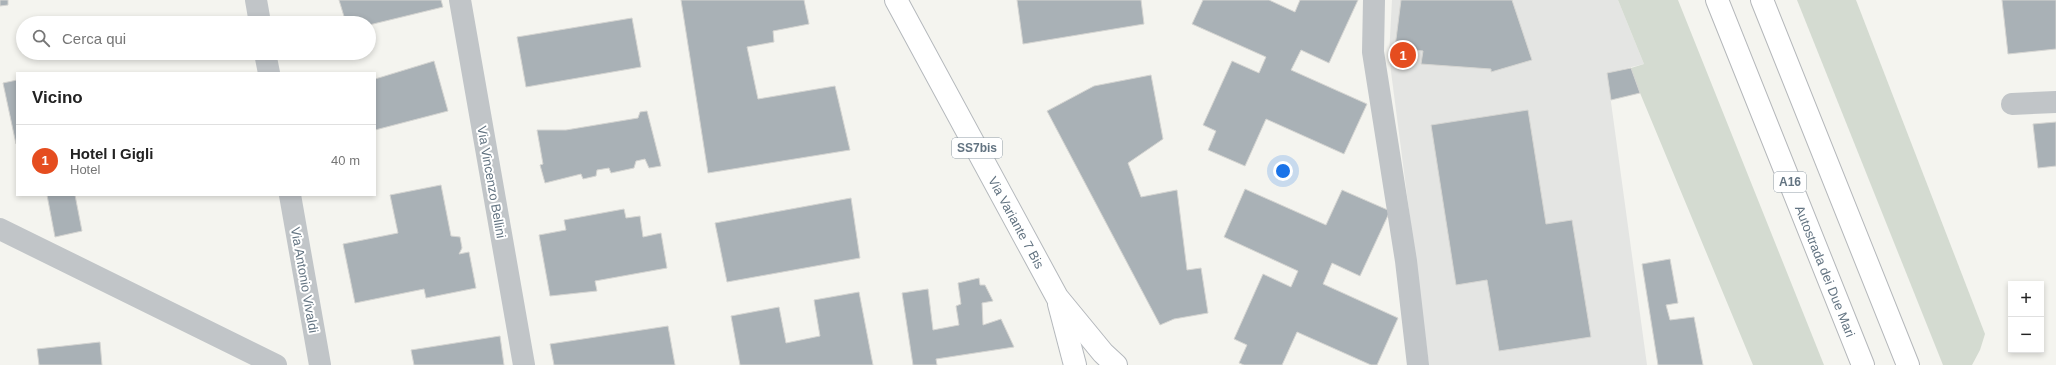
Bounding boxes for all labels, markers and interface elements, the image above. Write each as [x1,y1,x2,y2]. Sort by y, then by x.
search box [16,16,376,60]
icon: search [30,27,52,49]
text: Cerca qui [62,30,126,47]
pin: 1 [1390,40,1416,70]
text: Vicino [32,88,83,107]
street label: Via Vincenzo Bellini [474,125,509,239]
road number: SS7bis [952,138,1002,158]
text: Hotel I Gigli [70,145,153,162]
text: 1 [41,153,49,168]
text: 40 m [331,153,360,168]
your location [1273,161,1293,181]
text: Hotel [70,162,100,177]
road number: A16 [1774,172,1806,192]
street label: Via Variante 7 Bis [985,174,1047,272]
street label: Autostrada dei Due Mari [1792,203,1858,339]
street label: Via Antonio Vivaldi [288,226,321,334]
map controls [2008,281,2044,353]
button: + [2008,281,2044,317]
button: − [2008,317,2044,353]

